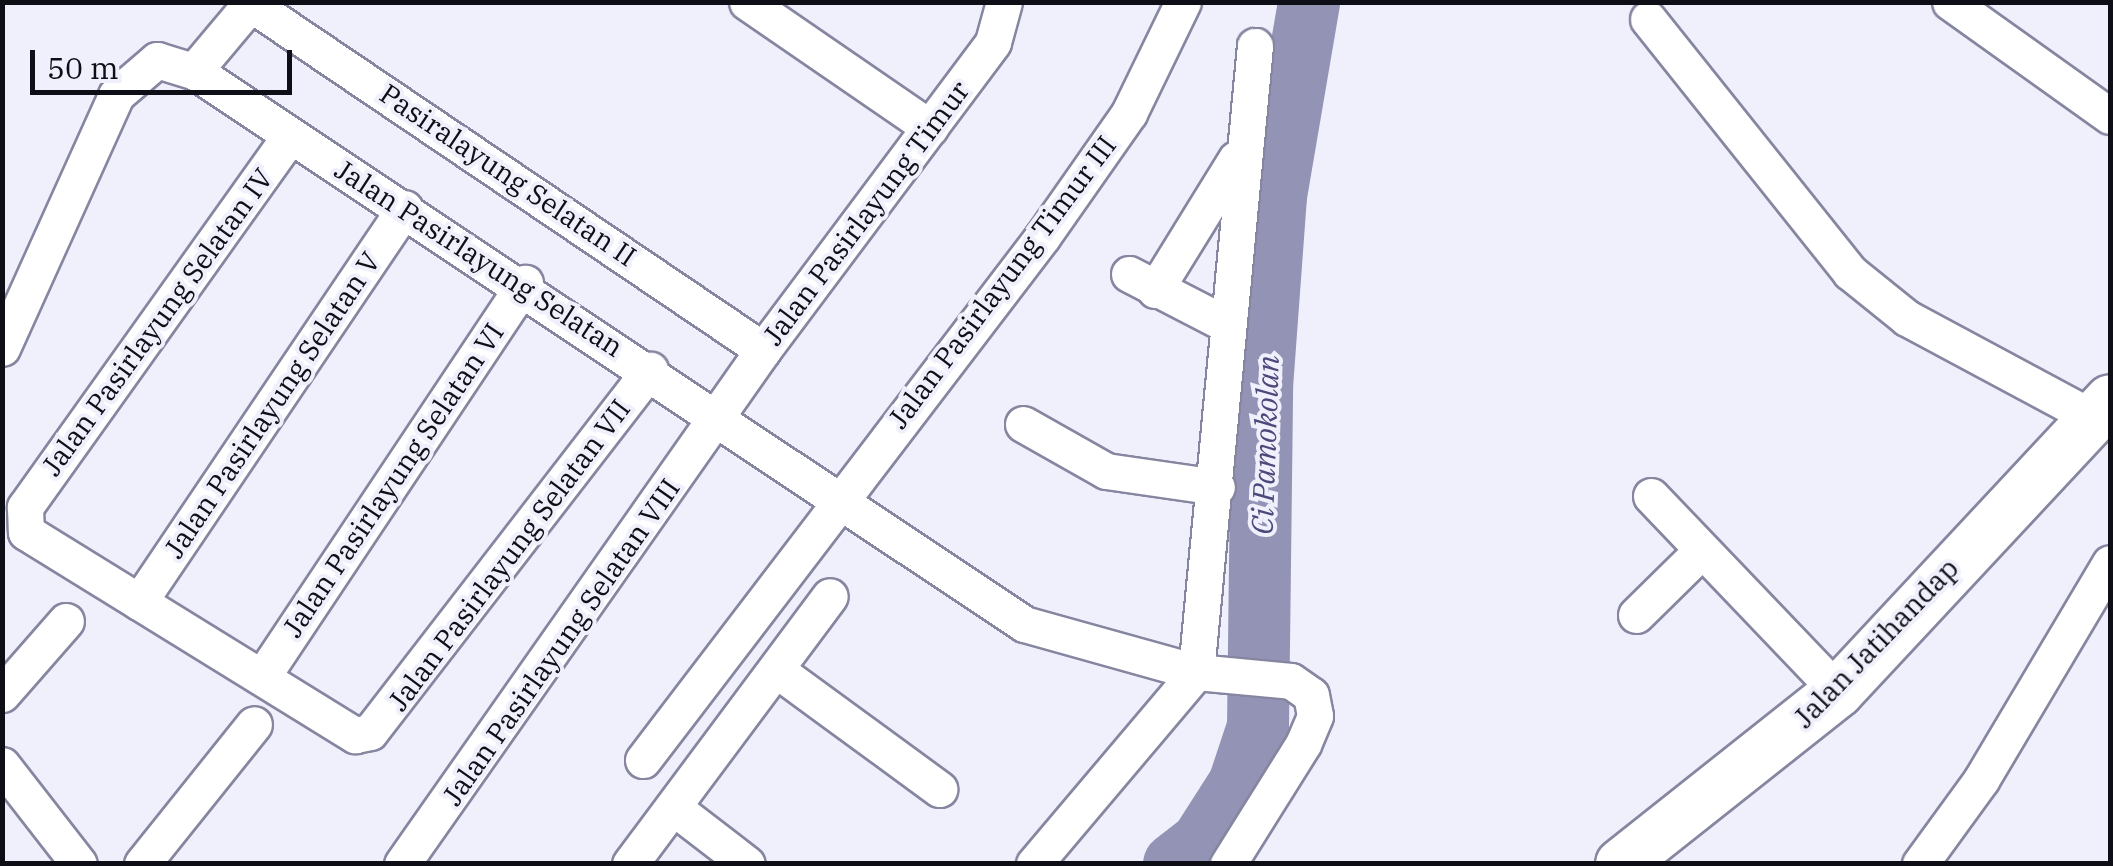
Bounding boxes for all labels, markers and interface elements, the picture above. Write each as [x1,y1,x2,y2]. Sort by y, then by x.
scale bar [35,30,298,92]
text: 50 m [47,48,119,87]
street label: Jalan Pasirlayung Timur [756,74,976,352]
street label: Pasiralayung Selatan II [374,77,642,273]
street label: Jalan Pasirlayung Timur III [881,129,1123,435]
street label: Jalan Pasirlayung Selatan [329,152,629,364]
street label: Jalan Pasirlayung Selatan IV [34,162,280,482]
street label: Jalan Pasirlayung Selatan V [157,246,387,564]
street label: Jalan Pasirlayung Selatan VI [275,317,511,643]
water label: Ci Pamokolan [1244,355,1286,535]
street label: Jalan Pasirlayung Selatan VII [381,393,637,717]
street label: Jalan Pasirlayung Selatan VIII [435,472,687,812]
street label: Jalan Jatihandap [1787,551,1965,735]

